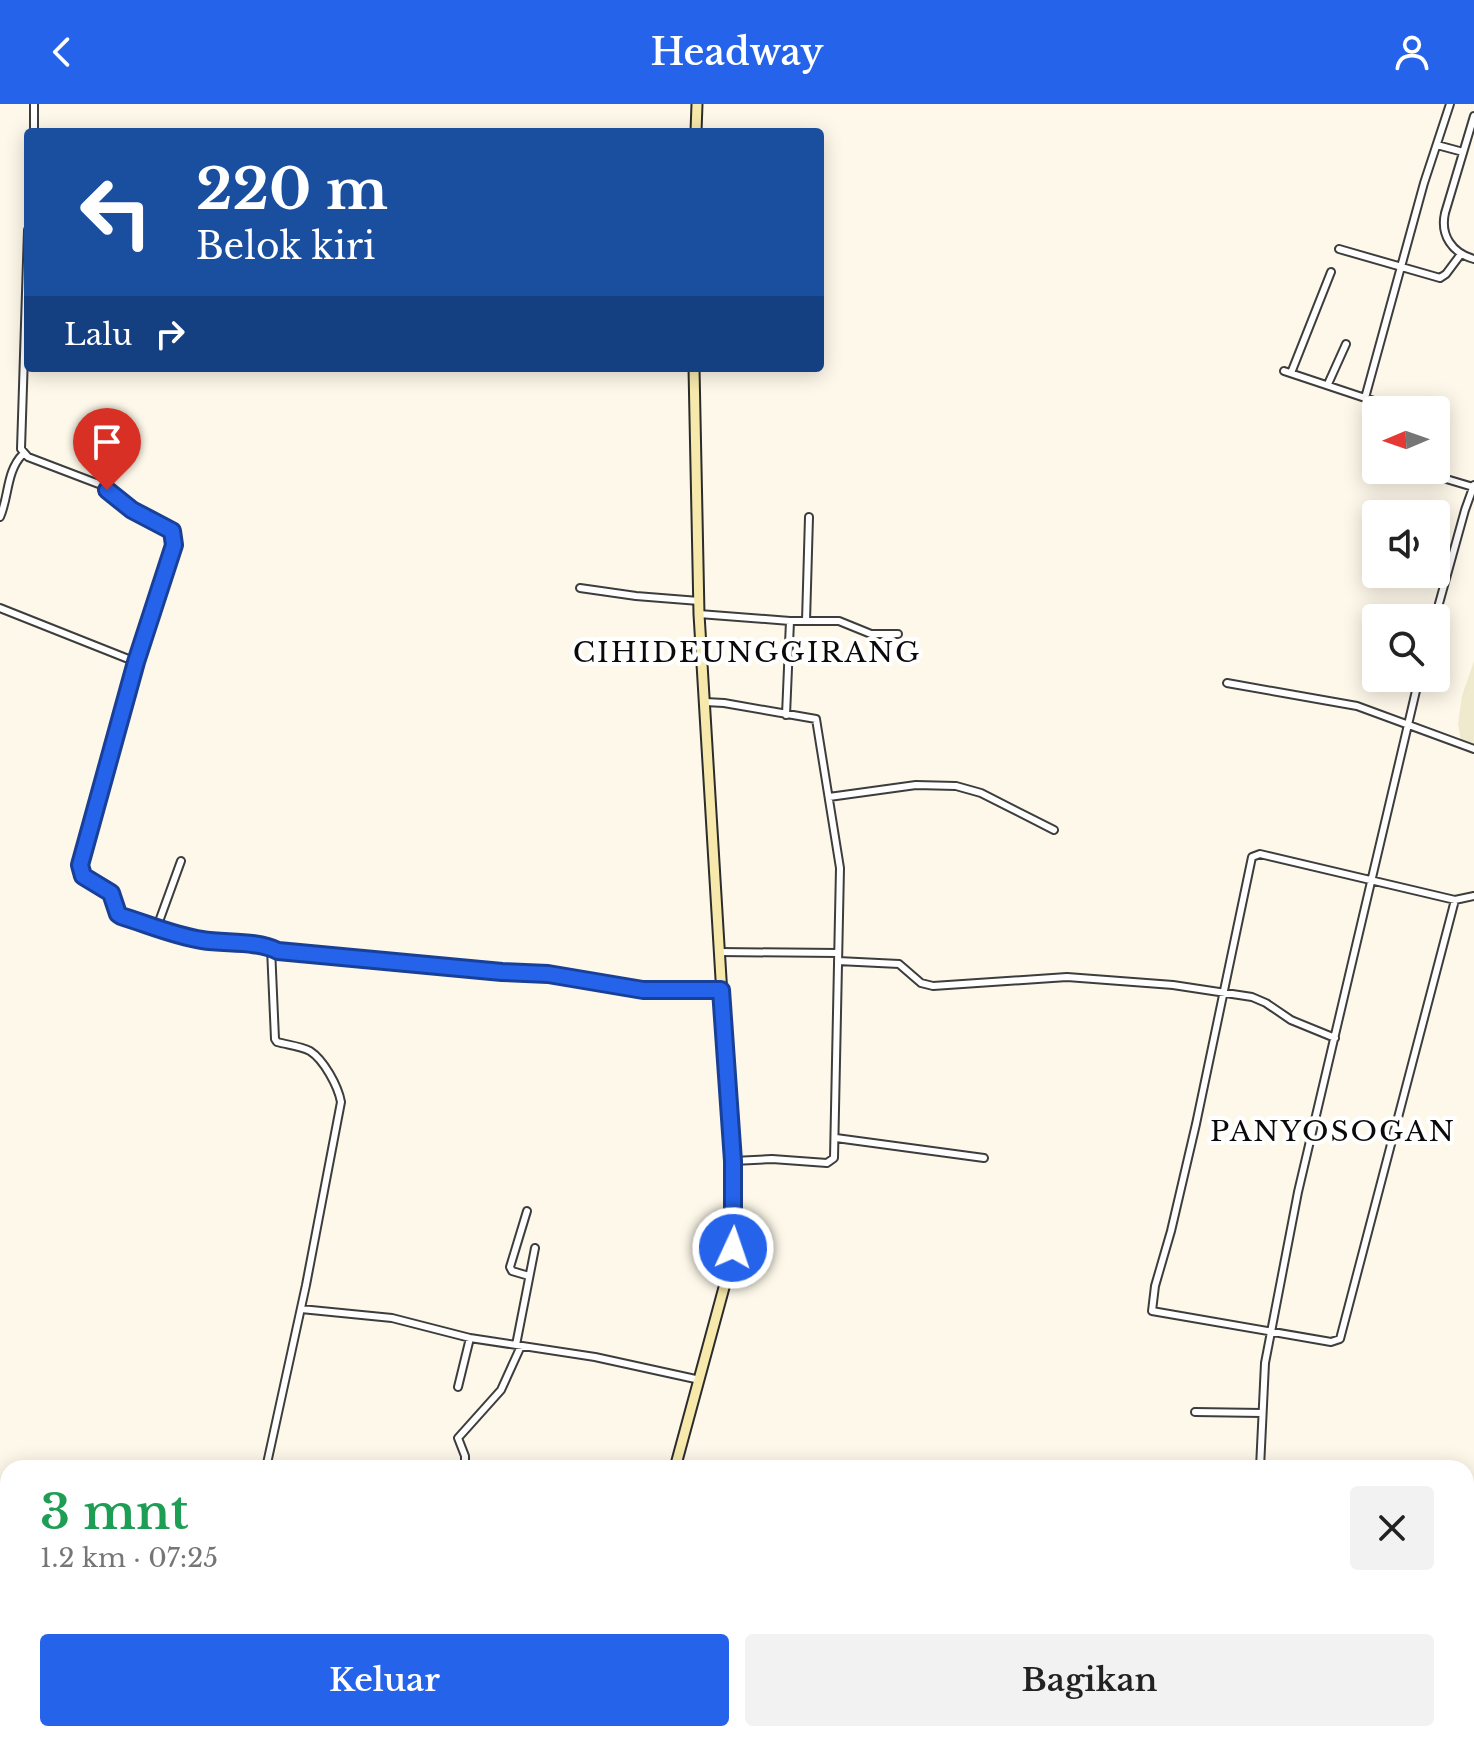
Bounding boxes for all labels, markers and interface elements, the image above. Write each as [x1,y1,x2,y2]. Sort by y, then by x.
icon: back [40,30,84,74]
text: Headway [651,30,823,75]
icon: person [1390,30,1434,74]
text: 220 m [196,155,388,224]
icon: left [64,160,168,264]
text: Belok kiri [196,224,375,269]
icon: right [148,312,192,356]
text: Lalu [64,316,132,353]
north arrow [1362,396,1450,484]
map controls [1362,396,1450,692]
pin [73,408,141,490]
icon: arrive [85,420,129,464]
button: sound [1362,500,1450,588]
button: search [1362,604,1450,692]
district label: CIHIDEUNGGIRANG [573,635,921,670]
district label: PANYOSOGAN [1210,1114,1456,1149]
position arrow [691,1206,775,1290]
text: 3 mnt [40,1482,189,1542]
button: close [1350,1486,1434,1570]
text: 1.2 km · 07:25 [40,1542,218,1574]
button: Keluar [40,1634,729,1726]
button: Bagikan [745,1634,1434,1726]

